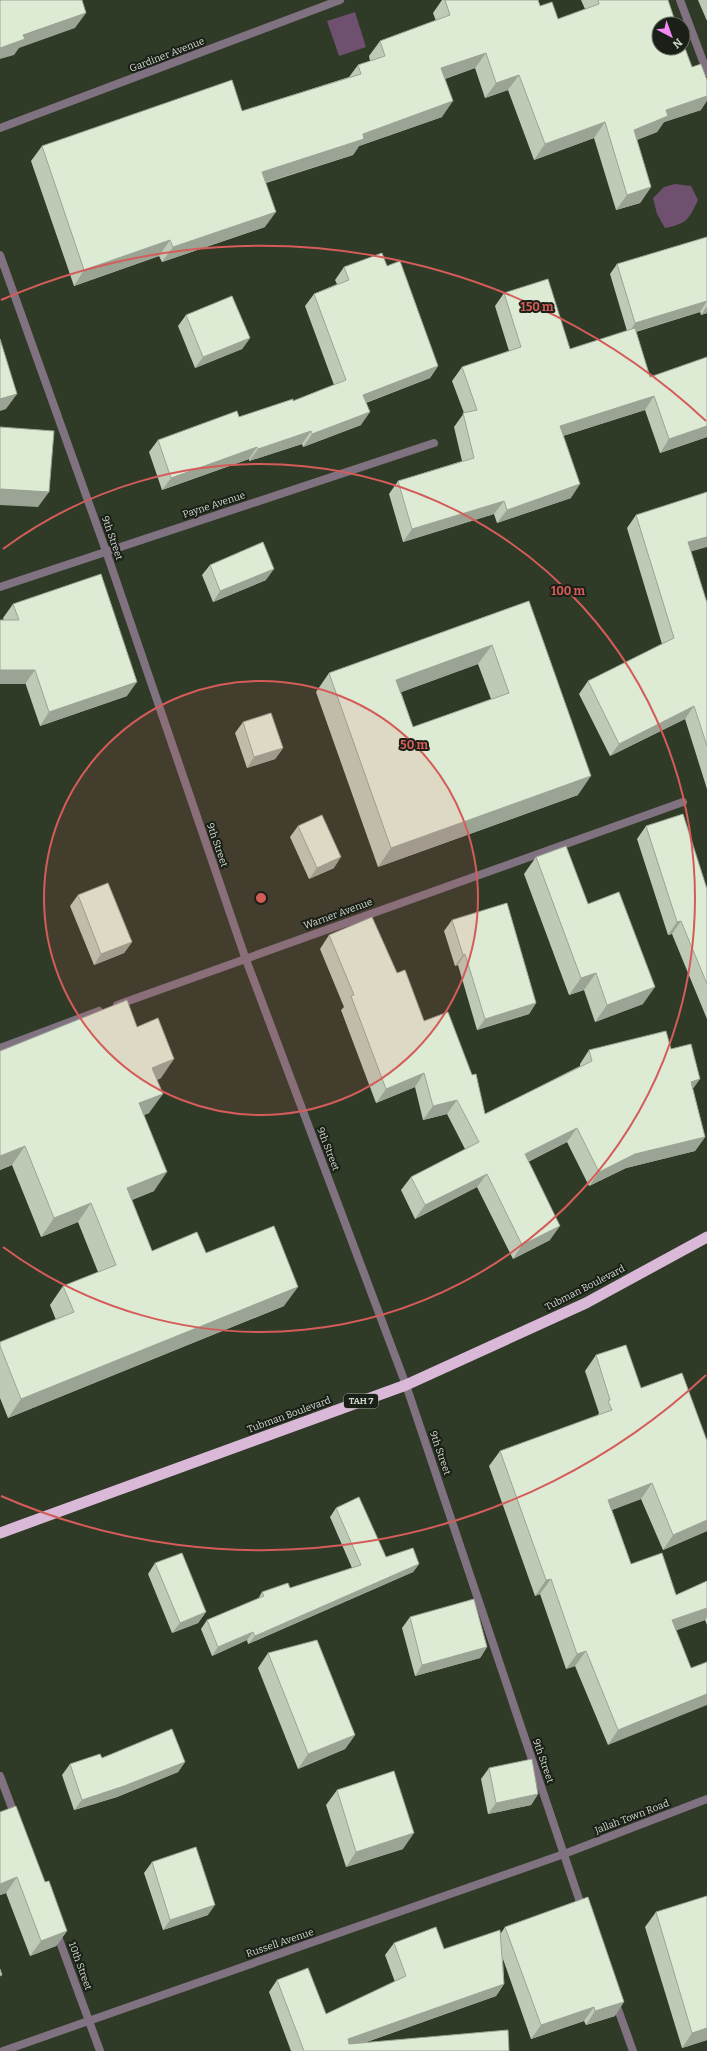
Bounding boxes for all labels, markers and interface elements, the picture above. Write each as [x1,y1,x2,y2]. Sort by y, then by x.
north arrow [651,16,691,56]
street label: Gardiner Avenue [128,35,206,75]
text: N [669,35,685,51]
text: 150 m [521,300,554,314]
street label: Payne Avenue [181,489,247,521]
street label: 9th Street [99,514,125,562]
text: 100 m [551,584,586,598]
text: 50 m [400,738,428,752]
street label: 9th Street [204,821,230,869]
centre of rings [254,891,268,905]
street label: Warner Avenue [302,896,374,932]
street label: 9th Street [314,1125,342,1173]
street label: Tubman Boulevard [543,1263,627,1313]
street label: Tubman Boulevard [246,1394,332,1436]
road number: TAH 7 [344,1394,378,1408]
street label: 9th Street [427,1429,453,1477]
street label: 9th Street [530,1737,556,1785]
street label: Jallah Town Road [592,1797,671,1837]
street label: Russell Avenue [245,1926,315,1960]
street label: 10th Street [66,1940,94,1992]

